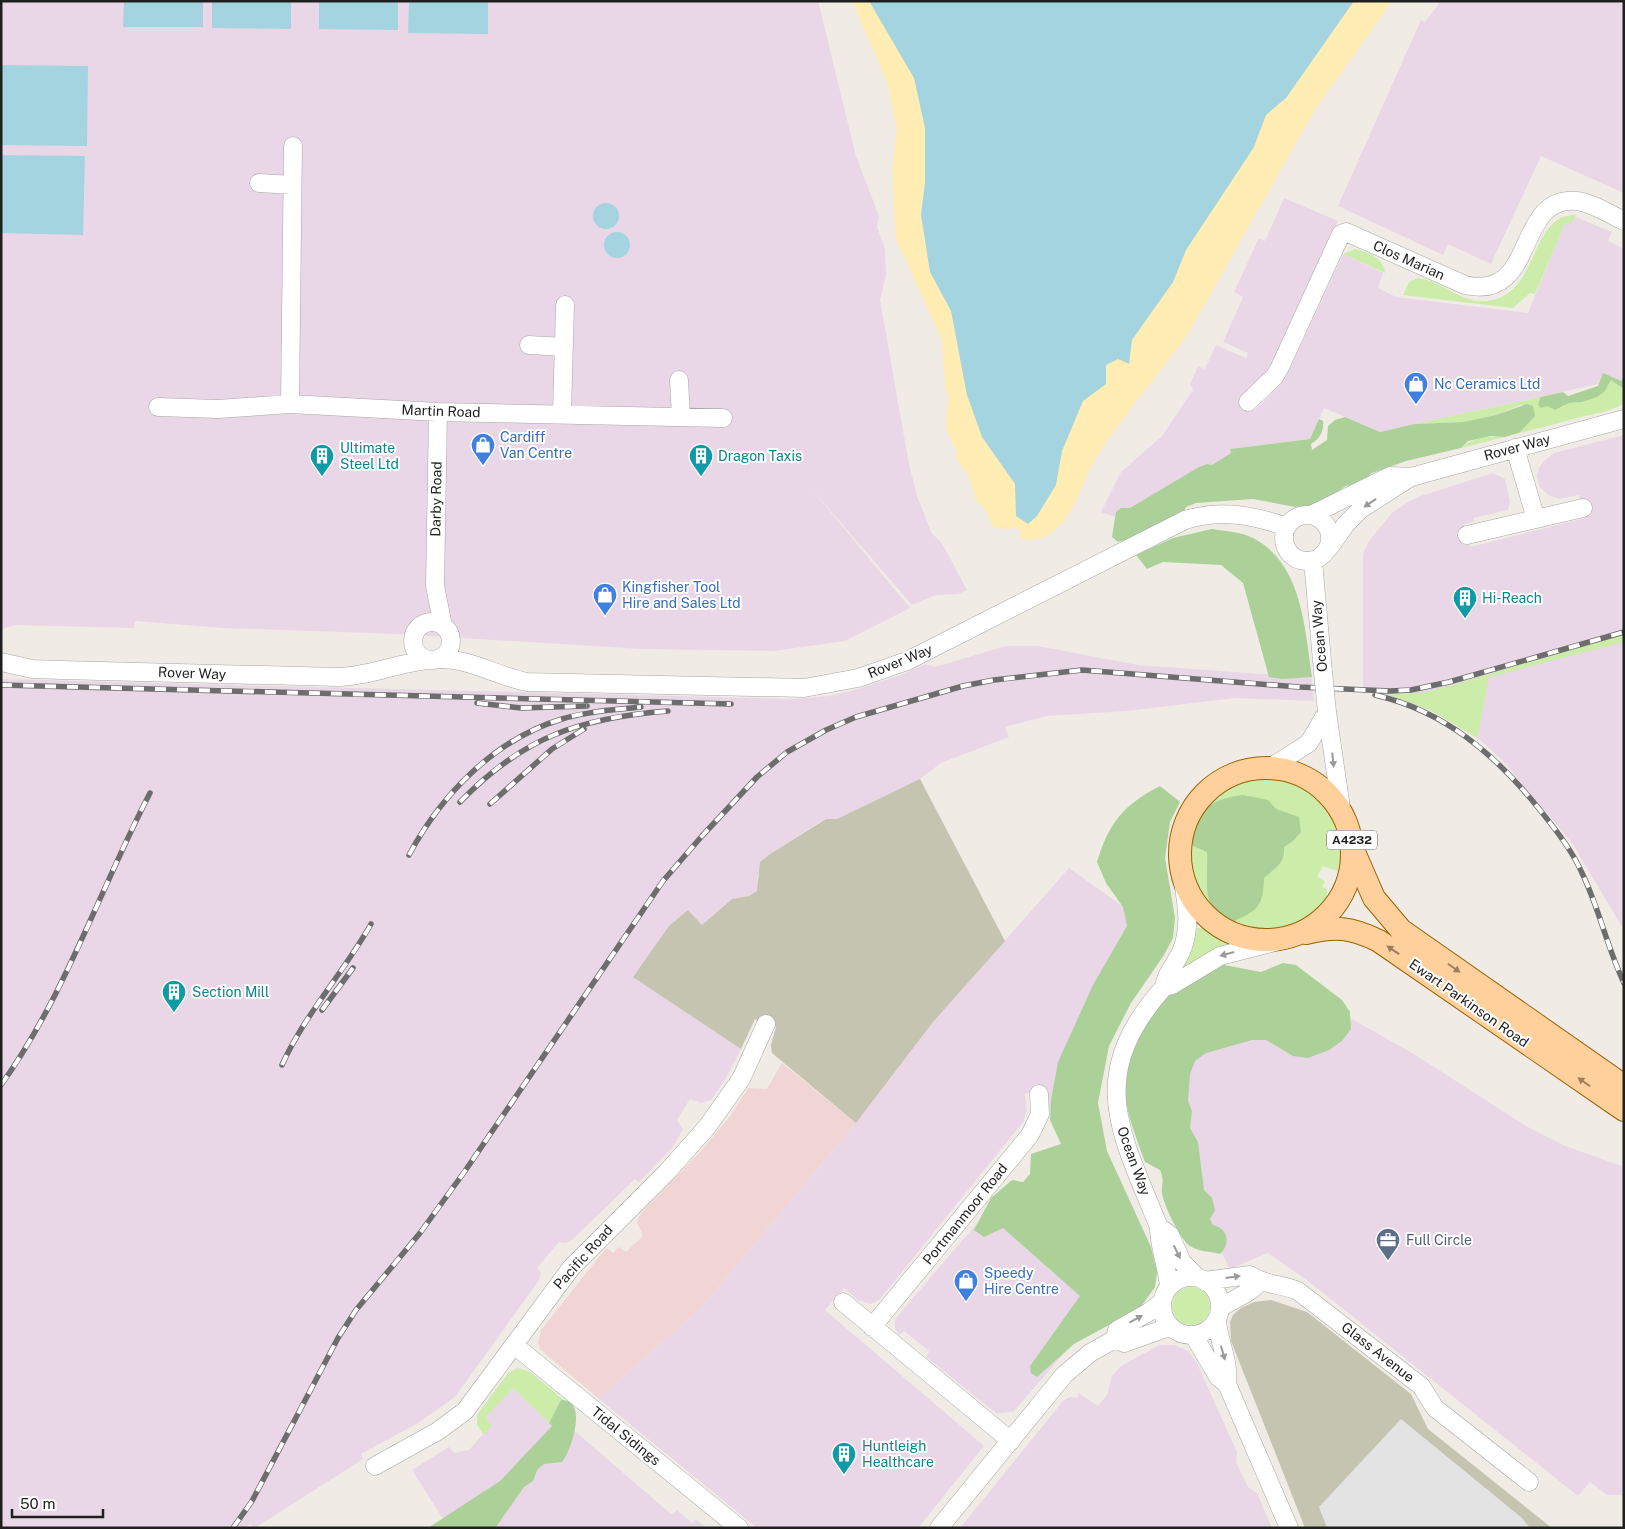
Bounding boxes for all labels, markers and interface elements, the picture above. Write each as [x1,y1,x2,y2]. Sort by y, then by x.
street label: Clos Marian [1371,237,1447,283]
shop icon: Nc Ceramics Ltd [1403,371,1429,405]
place label: Nc Ceramics Ltd [1434,376,1540,392]
street label: Martin Road [401,402,481,420]
place label: Cardiff Van Centre [500,429,572,461]
street label: Rover Way [1482,430,1552,464]
shop icon: Cardiff Van Centre [470,432,496,466]
place label: Ultimate Steel Ltd [340,440,399,472]
building icon: Ultimate Steel Ltd [309,443,335,477]
building icon: Dragon Taxis [688,443,714,477]
place label: Dragon Taxis [718,448,802,464]
street label: Darby Road [427,461,445,537]
one-way arrow [1363,498,1377,508]
place label: Kingfisher Tool Hire and Sales Ltd [622,579,741,611]
shop icon: Kingfisher Tool Hire and Sales Ltd [592,582,618,616]
building icon: Hi-Reach [1452,585,1478,619]
place label: Hi-Reach [1482,590,1542,606]
street label: Ocean Way [1308,599,1330,673]
street label: Rover Way [865,641,935,681]
street label: Rover Way [158,664,227,682]
one-way arrow [1329,752,1337,768]
road number: A4232 [1327,830,1377,850]
one-way arrow [1386,945,1399,955]
one-way arrow [1219,951,1234,959]
street label: Ewart Parkinson Road [1406,956,1532,1050]
one-way arrow [1447,963,1460,973]
building icon: Section Mill [161,979,187,1013]
place label: Section Mill [192,984,269,1000]
one-way arrow [1577,1077,1591,1087]
street label: Ocean Way [1114,1124,1154,1198]
street label: Portmanmoor Road [919,1160,1011,1268]
street label: Pacific Road [550,1222,616,1292]
office icon: Full Circle [1375,1227,1401,1261]
place label: Full Circle [1406,1232,1472,1248]
one-way arrow [1173,1245,1181,1259]
place label: Speedy Hire Centre [984,1265,1059,1297]
shop icon: Speedy Hire Centre [953,1268,979,1302]
one-way arrow [1225,1273,1241,1281]
one-way arrow [1129,1315,1143,1324]
street label: Glass Avenue [1339,1319,1418,1385]
one-way arrow [1219,1345,1227,1360]
street label: Tidal Sidings [588,1403,664,1469]
place label: Huntleigh Healthcare [862,1438,934,1470]
building icon: Huntleigh Healthcare [831,1441,857,1475]
scale bar [12,1486,104,1518]
text: 50 m [20,1495,55,1512]

